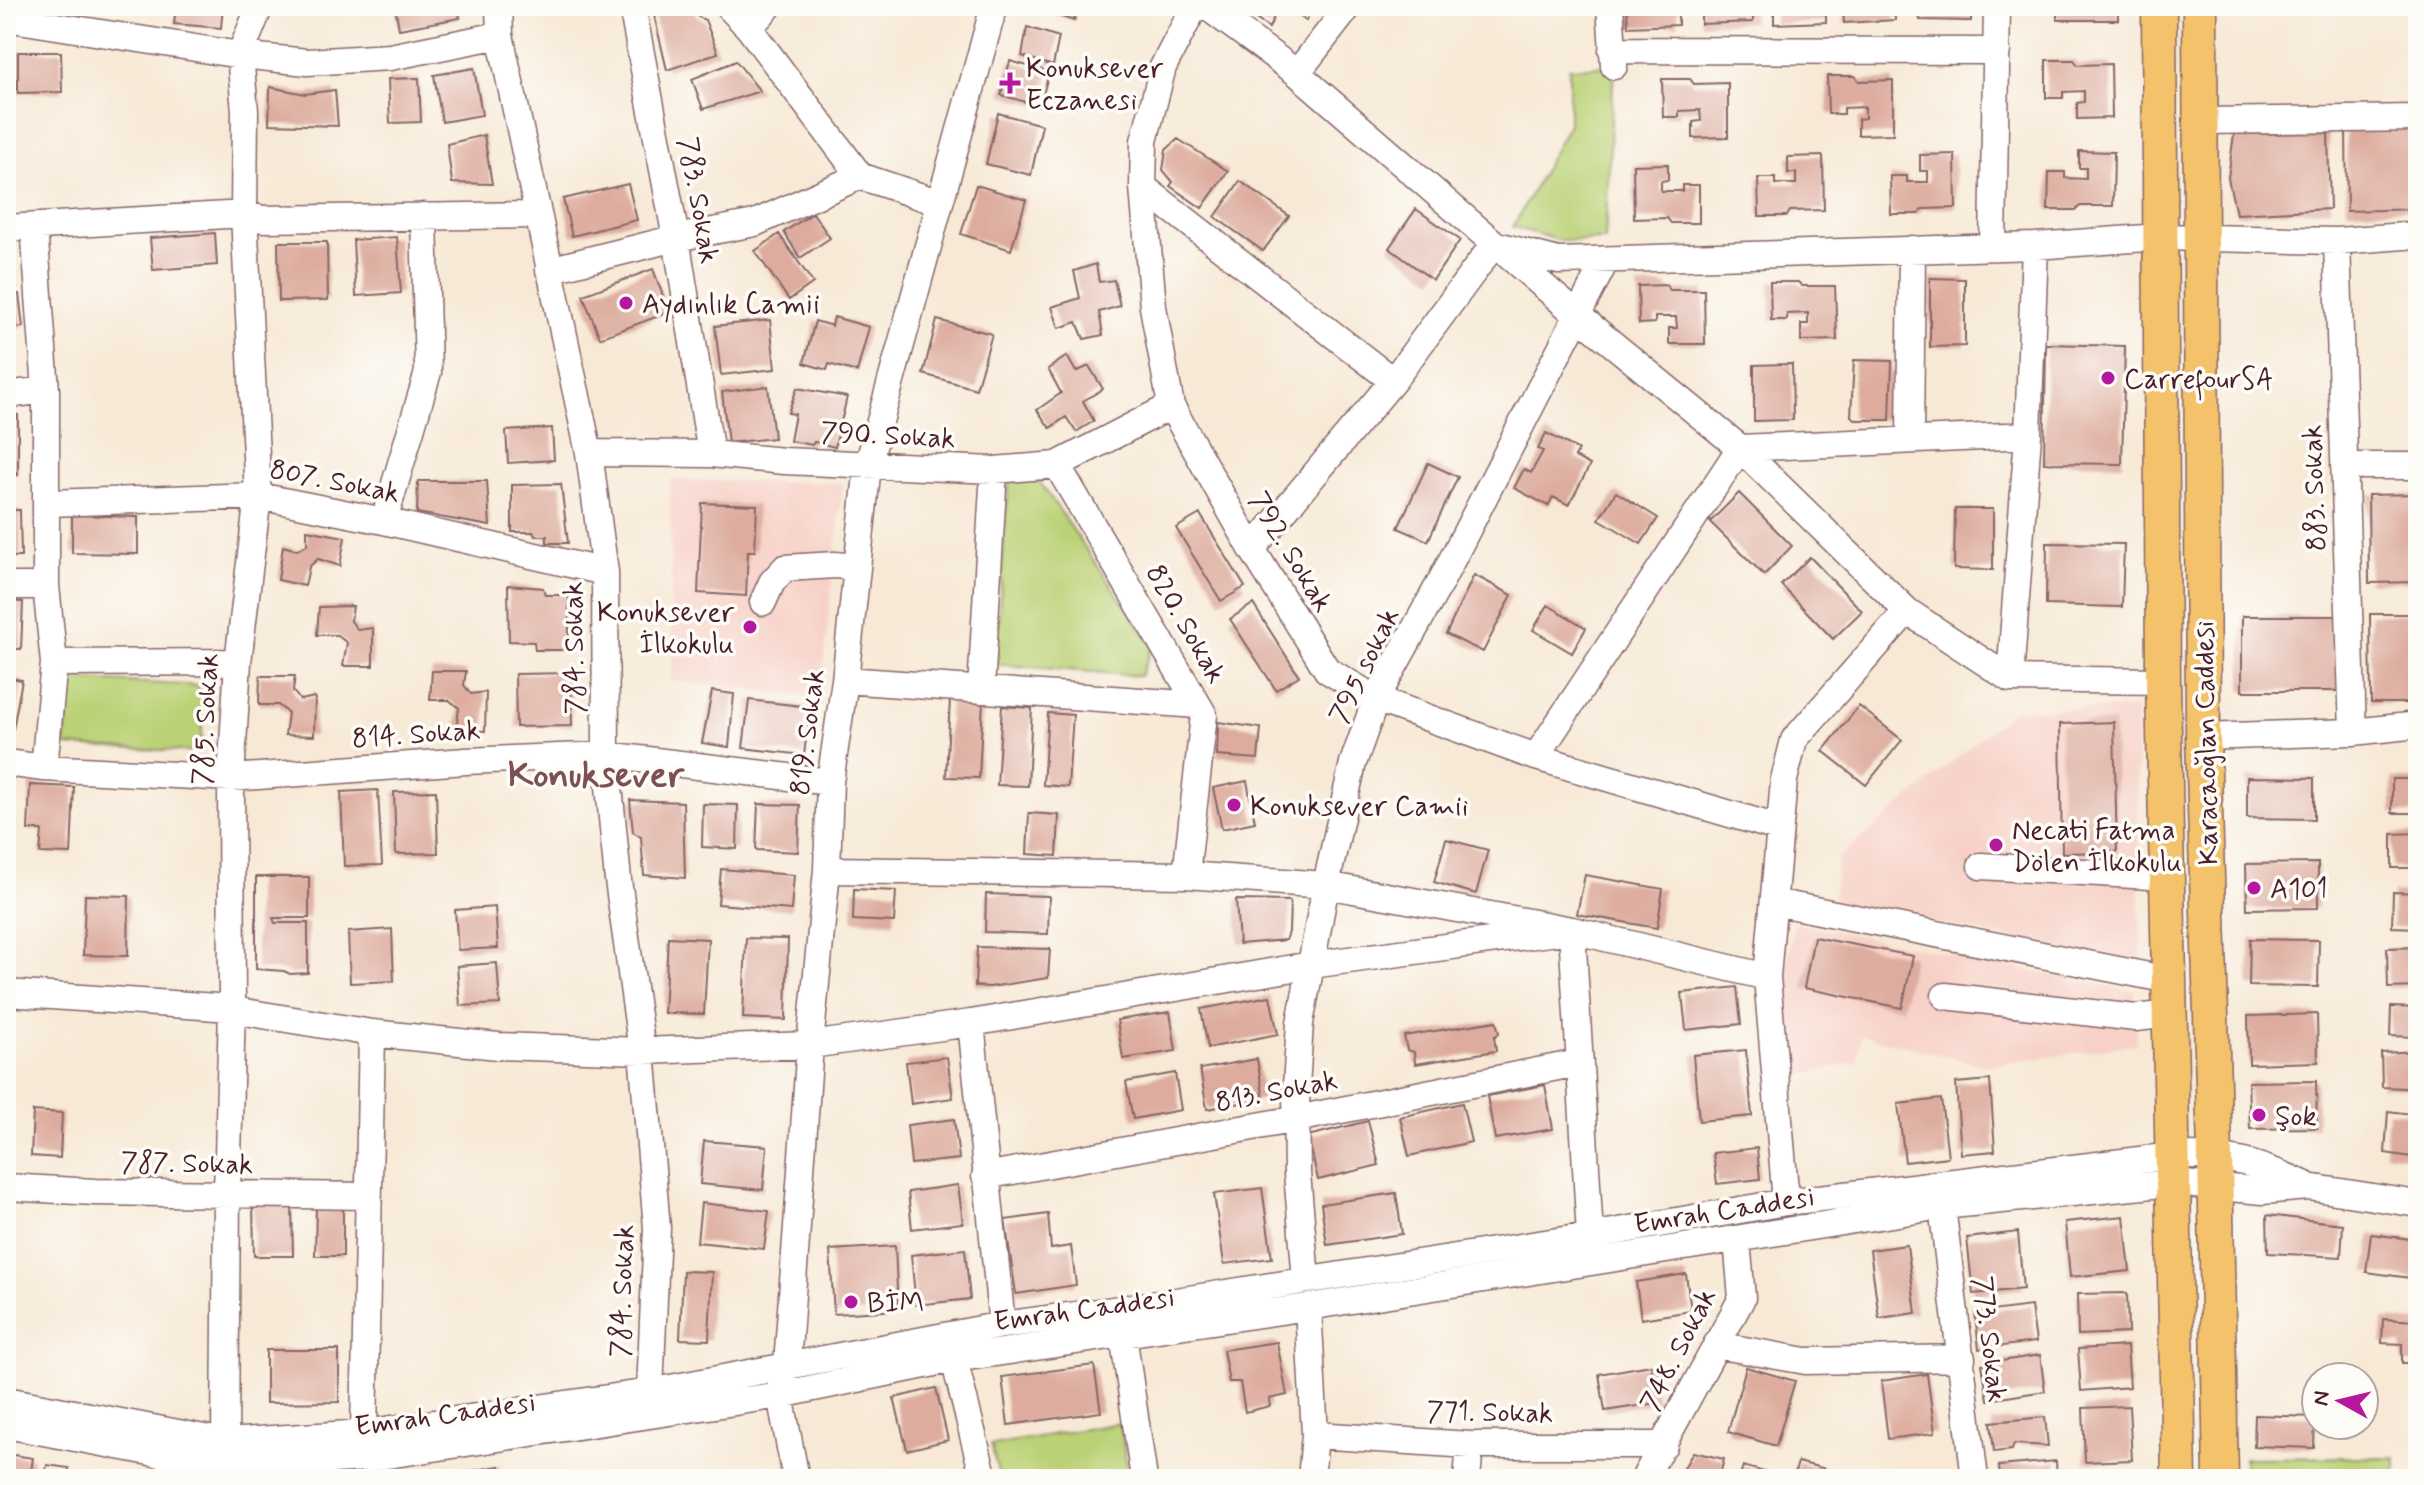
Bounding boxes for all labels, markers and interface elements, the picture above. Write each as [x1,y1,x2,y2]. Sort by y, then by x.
place label: Konuksever Eczanesi [1026,51,1164,120]
marker: Konuksever Eczanesi [1001,74,1019,92]
street label: 783. Sokak [668,134,727,267]
place label: Aydınlık Camii [642,287,820,324]
marker: Aydınlık Camii [617,294,635,312]
place label: CarrefourSA [2124,362,2273,401]
marker: CarrefourSA [2099,369,2117,387]
street label: 790. Sokak [820,414,956,459]
street label: 883. Sokak [2295,424,2336,552]
street label: 807. Sokak [266,452,403,513]
street label: 792. Sokak [1239,485,1340,620]
street label: 820. Sokak [1136,558,1234,691]
street label: 784. Sokak [556,581,595,715]
place label: Konuksever İlkokulu [597,595,735,664]
street label: 795 sokak [1321,602,1409,730]
marker: Konuksever İlkokulu [741,618,759,636]
street label: Karacaoğlan Caddesi [2187,620,2228,865]
street label: 785. Sokak [185,652,228,786]
street label: 819. Sokak [782,667,835,797]
street label: 814. Sokak [351,713,482,758]
district label: Konuksever [508,753,685,800]
place label: Konuksever Camii [1250,789,1468,826]
marker: Konuksever Camii [1225,796,1243,814]
place label: Necati Fatma Dölen İlkokulu [2012,813,2182,882]
marker: Necati Fatma Dölen İlkokulu [1987,836,2005,854]
place label: A101 [2270,872,2328,909]
marker: A101 [2245,879,2263,897]
street label: 813. Sokak [1212,1062,1341,1122]
place label: Şok [2275,1099,2317,1136]
marker: Şok [2250,1106,2268,1124]
street label: 787. Sokak [121,1145,253,1184]
street label: Emrah Caddesi [1632,1179,1817,1244]
street label: 784. Sokak [603,1224,644,1358]
street label: 773. Sokak [1962,1274,2015,1405]
street label: Emrah Caddesi [992,1279,1177,1341]
street label: 748. Sokak [1632,1282,1726,1418]
place label: BİM [867,1286,924,1323]
marker: BİM [842,1293,860,1311]
north arrow [2300,1361,2380,1441]
street label: Emrah Caddesi [353,1384,538,1446]
text: N [2307,1389,2337,1408]
street label: 771. Sokak [1427,1394,1553,1433]

